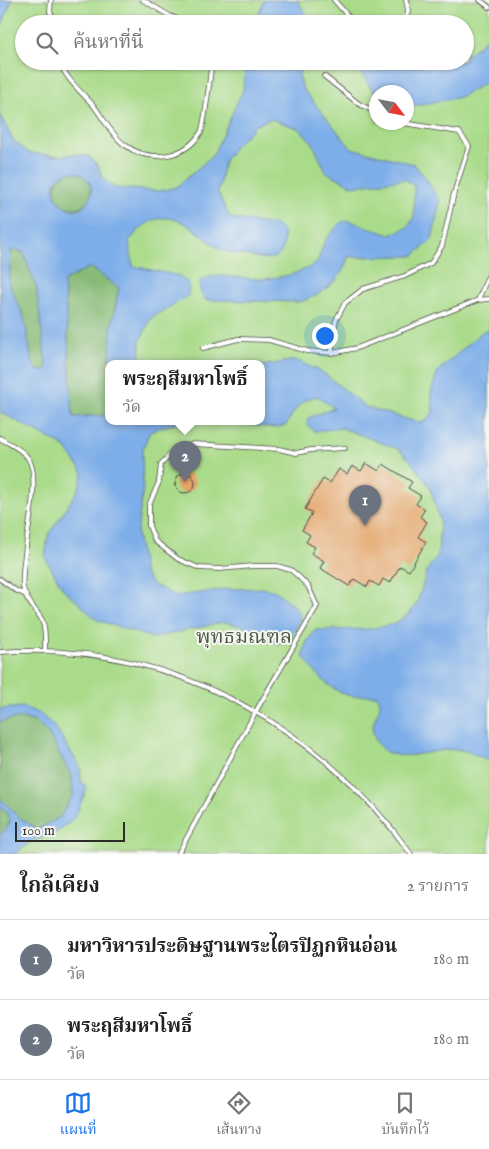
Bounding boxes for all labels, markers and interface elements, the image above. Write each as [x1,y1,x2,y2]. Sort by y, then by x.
search box [15,15,474,70]
icon: search [33,29,61,57]
text: ค้นหาที่นี่ [73,31,144,55]
north arrow [369,85,414,130]
your location [312,323,338,349]
popup [105,360,265,425]
text: พระฤสีมหาโพธิ์ [122,368,248,392]
text: วัด [122,398,141,418]
pin: 2 [169,441,201,482]
pin: 1 [349,485,381,526]
park label: พุทธมณฑล [196,625,292,650]
scale bar [15,819,125,842]
text: 100 m [22,822,55,840]
text: ใกล้เคียง [20,873,100,900]
text: 2 รายการ [407,877,469,897]
text: มหาวิหารประดิษฐานพระไตรปิฏกหินอ่อน [67,935,397,959]
text: 1 [33,950,39,970]
text: 180 m [433,950,469,970]
text: วัด [67,965,86,985]
text: พระฤสีมหาโพธิ์ [67,1015,192,1039]
text: 2 [32,1030,40,1050]
text: 180 m [433,1030,469,1050]
text: วัด [67,1045,86,1065]
tab: แผนที่ [60,1089,97,1141]
tab: เส้นทาง [216,1089,262,1141]
tab: บันทึกไว้ [381,1089,429,1141]

